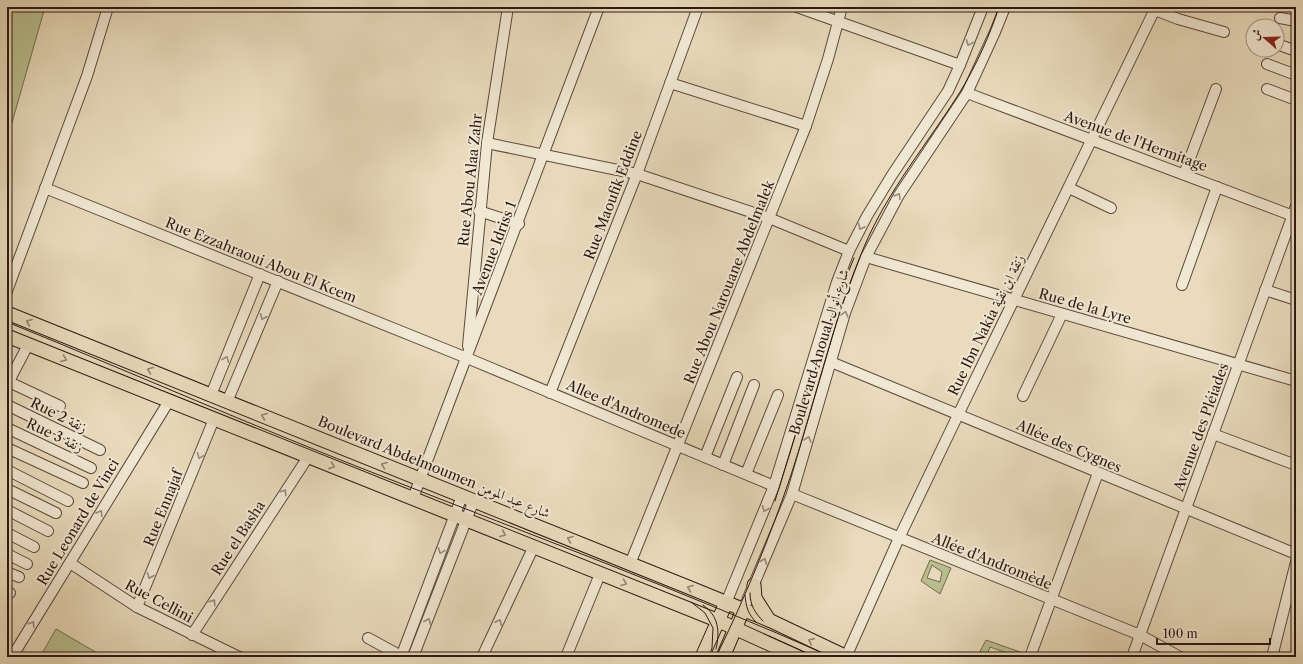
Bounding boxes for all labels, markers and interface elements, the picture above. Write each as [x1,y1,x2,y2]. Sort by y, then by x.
north arrow [1245,18,1285,58]
text: ش [1247,27,1264,42]
one-way arrow [966,40,974,47]
street label: Avenue de l'Hermitage [1061,106,1210,175]
street label: Rue Abou Alaa Zahr [454,113,486,247]
street label: Rue Maoufik Eddine [580,128,646,262]
street label: Rue Abou Narouane Abdelmalek [680,177,779,387]
one-way arrow [893,193,901,200]
street label: Avenue Idriss 1 [468,198,520,298]
street label: Rue Ezzahraoui Abou El Kcem [163,213,359,307]
one-way arrow [858,223,866,231]
street label: Rue Ibn Nakia زنقة ابن نقية [944,251,1028,399]
street label: Boulevard Anoual شارع أنوال [784,267,856,438]
street label: Rue de la Lyre [1037,284,1133,328]
one-way arrow [840,311,849,318]
one-way arrow [259,314,267,321]
one-way arrow [25,319,32,327]
one-way arrow [61,354,68,362]
one-way arrow [221,356,229,363]
street label: Avenue des Pléiades [1169,360,1233,494]
one-way arrow [146,367,153,375]
street label: Allee d'Andromede [563,375,689,442]
street label: Rue 2 زنقة [28,394,90,436]
street label: Boulevard Abdelmoumen شارع عبد المومن [314,412,553,525]
one-way arrow [260,413,267,421]
street label: Rue 3 زنقة [24,414,86,456]
street label: Allée des Cygnes [1013,415,1124,476]
one-way arrow [803,436,812,443]
one-way arrow [196,452,204,459]
street label: Rue Leonard de Vinci [33,455,123,589]
one-way arrow [381,461,388,469]
one-way arrow [329,462,336,470]
street label: Rue Ennajaf [139,465,187,549]
one-way arrow [279,490,286,497]
street label: Rue el Basha [207,497,269,579]
one-way arrow [762,504,770,512]
one-way arrow [95,510,103,517]
street label: Allée d'Andromède [928,528,1055,593]
one-way arrow [500,530,507,538]
one-way arrow [566,536,574,544]
one-way arrow [437,548,445,555]
one-way arrow [760,558,768,565]
one-way arrow [147,572,155,579]
street label: Rue Cellini [122,576,196,626]
one-way arrow [619,578,627,586]
one-way arrow [687,585,695,593]
one-way arrow [209,599,216,606]
one-way arrow [423,617,431,624]
one-way arrow [494,619,502,626]
scale bar [1157,620,1270,646]
one-way arrow [28,621,35,628]
text: 100 m [1163,626,1198,641]
one-way arrow [808,638,816,646]

